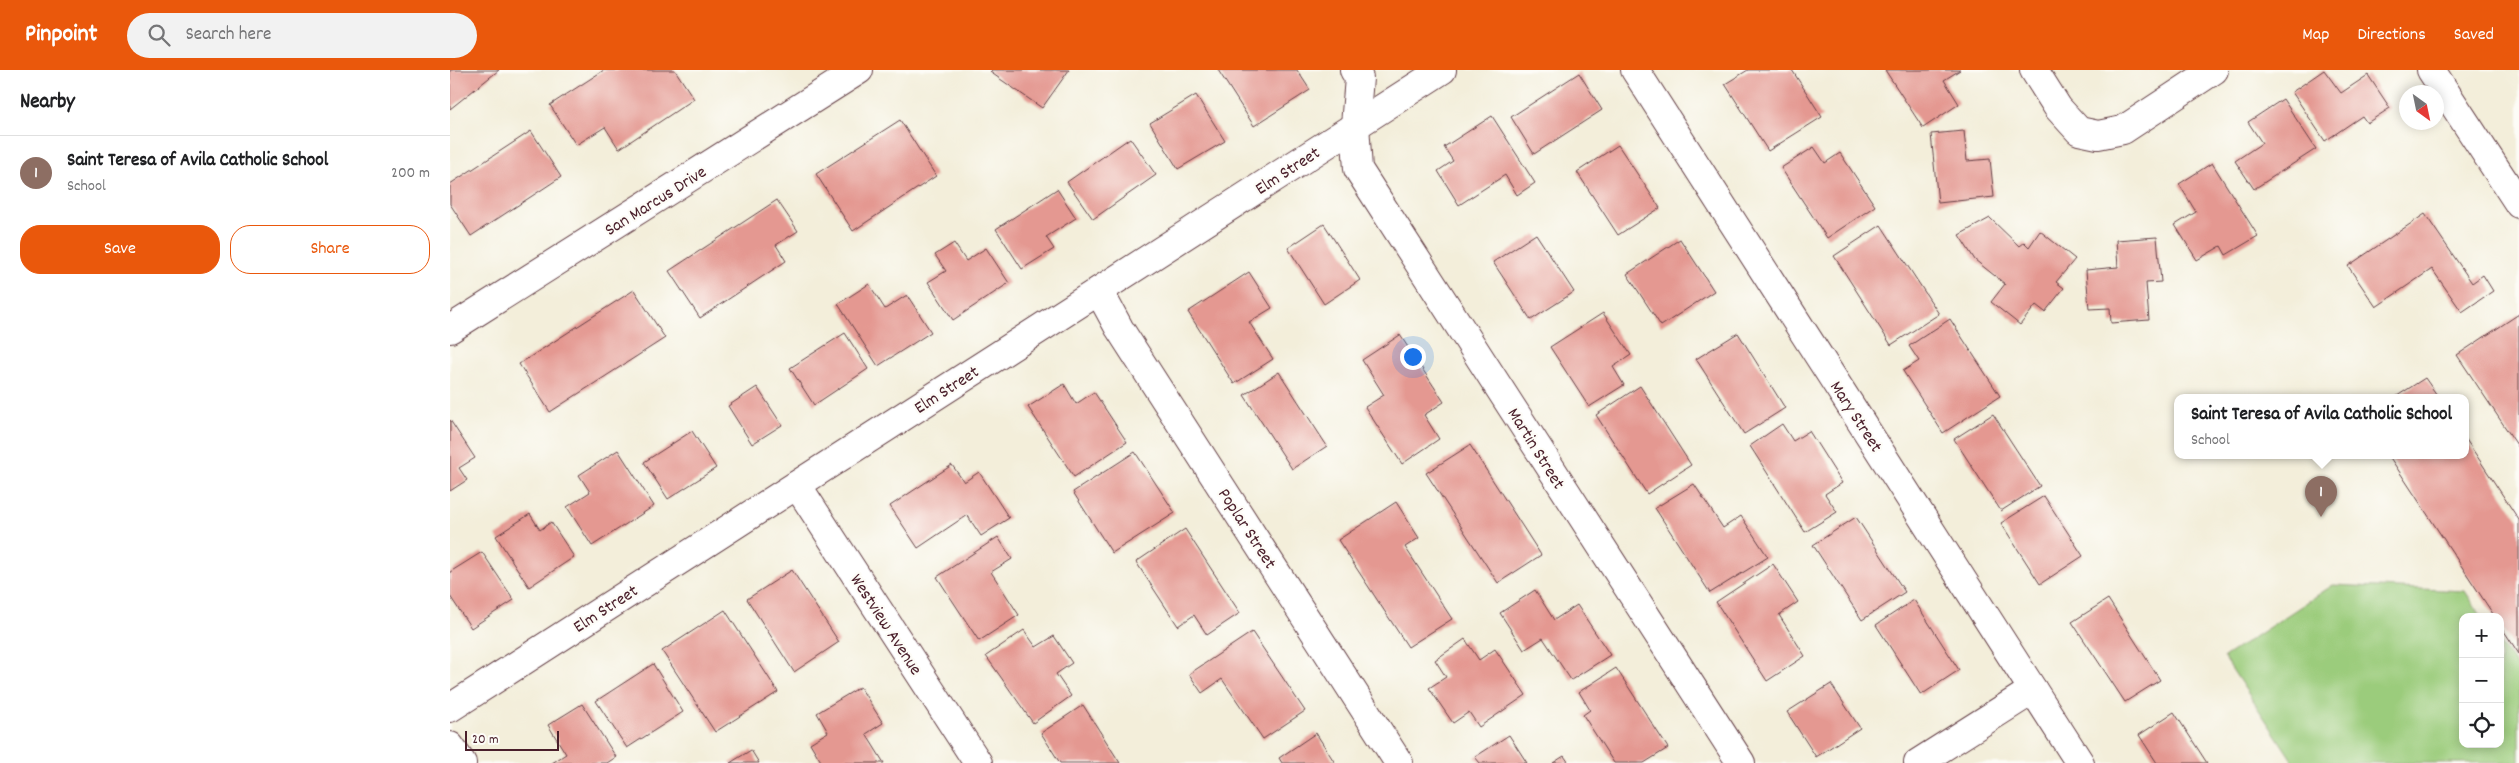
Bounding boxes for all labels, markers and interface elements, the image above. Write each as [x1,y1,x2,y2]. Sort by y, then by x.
search box [127,13,477,58]
text: Pinpoint [25,18,97,52]
icon: search [145,21,173,49]
text: Search here [185,22,271,49]
text: Map [2302,23,2329,48]
text: Directions [2357,23,2426,48]
text: Saved [2454,23,2494,48]
north arrow [2399,85,2444,130]
text: Nearby [20,88,75,118]
street label: Elm Street [1251,142,1326,202]
text: Saint Teresa of Avila Catholic School [67,148,328,175]
street label: San Marcus Drive [601,161,712,243]
text: 1 [34,162,38,185]
text: 200 m [391,162,430,185]
text: School [67,175,106,198]
button: Save [20,225,220,274]
button: Share [230,225,430,274]
your location [1400,344,1426,370]
street label: Elm Street [910,361,985,421]
street label: Mary Street [1822,377,1888,458]
popup [2174,394,2469,459]
text: Saint Teresa of Avila Catholic School [2191,402,2452,429]
street label: Martin Street [1500,404,1570,495]
text: School [2191,429,2230,452]
pin: 1 [2305,476,2337,517]
street label: Poplar Street [1210,484,1282,575]
street label: Westview Avenue [843,570,927,681]
street label: Elm Street [569,580,644,640]
map controls [2459,613,2504,748]
button: + [2459,613,2504,658]
button: − [2459,658,2504,703]
button: locate [2459,703,2504,748]
scale bar [465,728,559,751]
text: 20 m [472,730,499,750]

